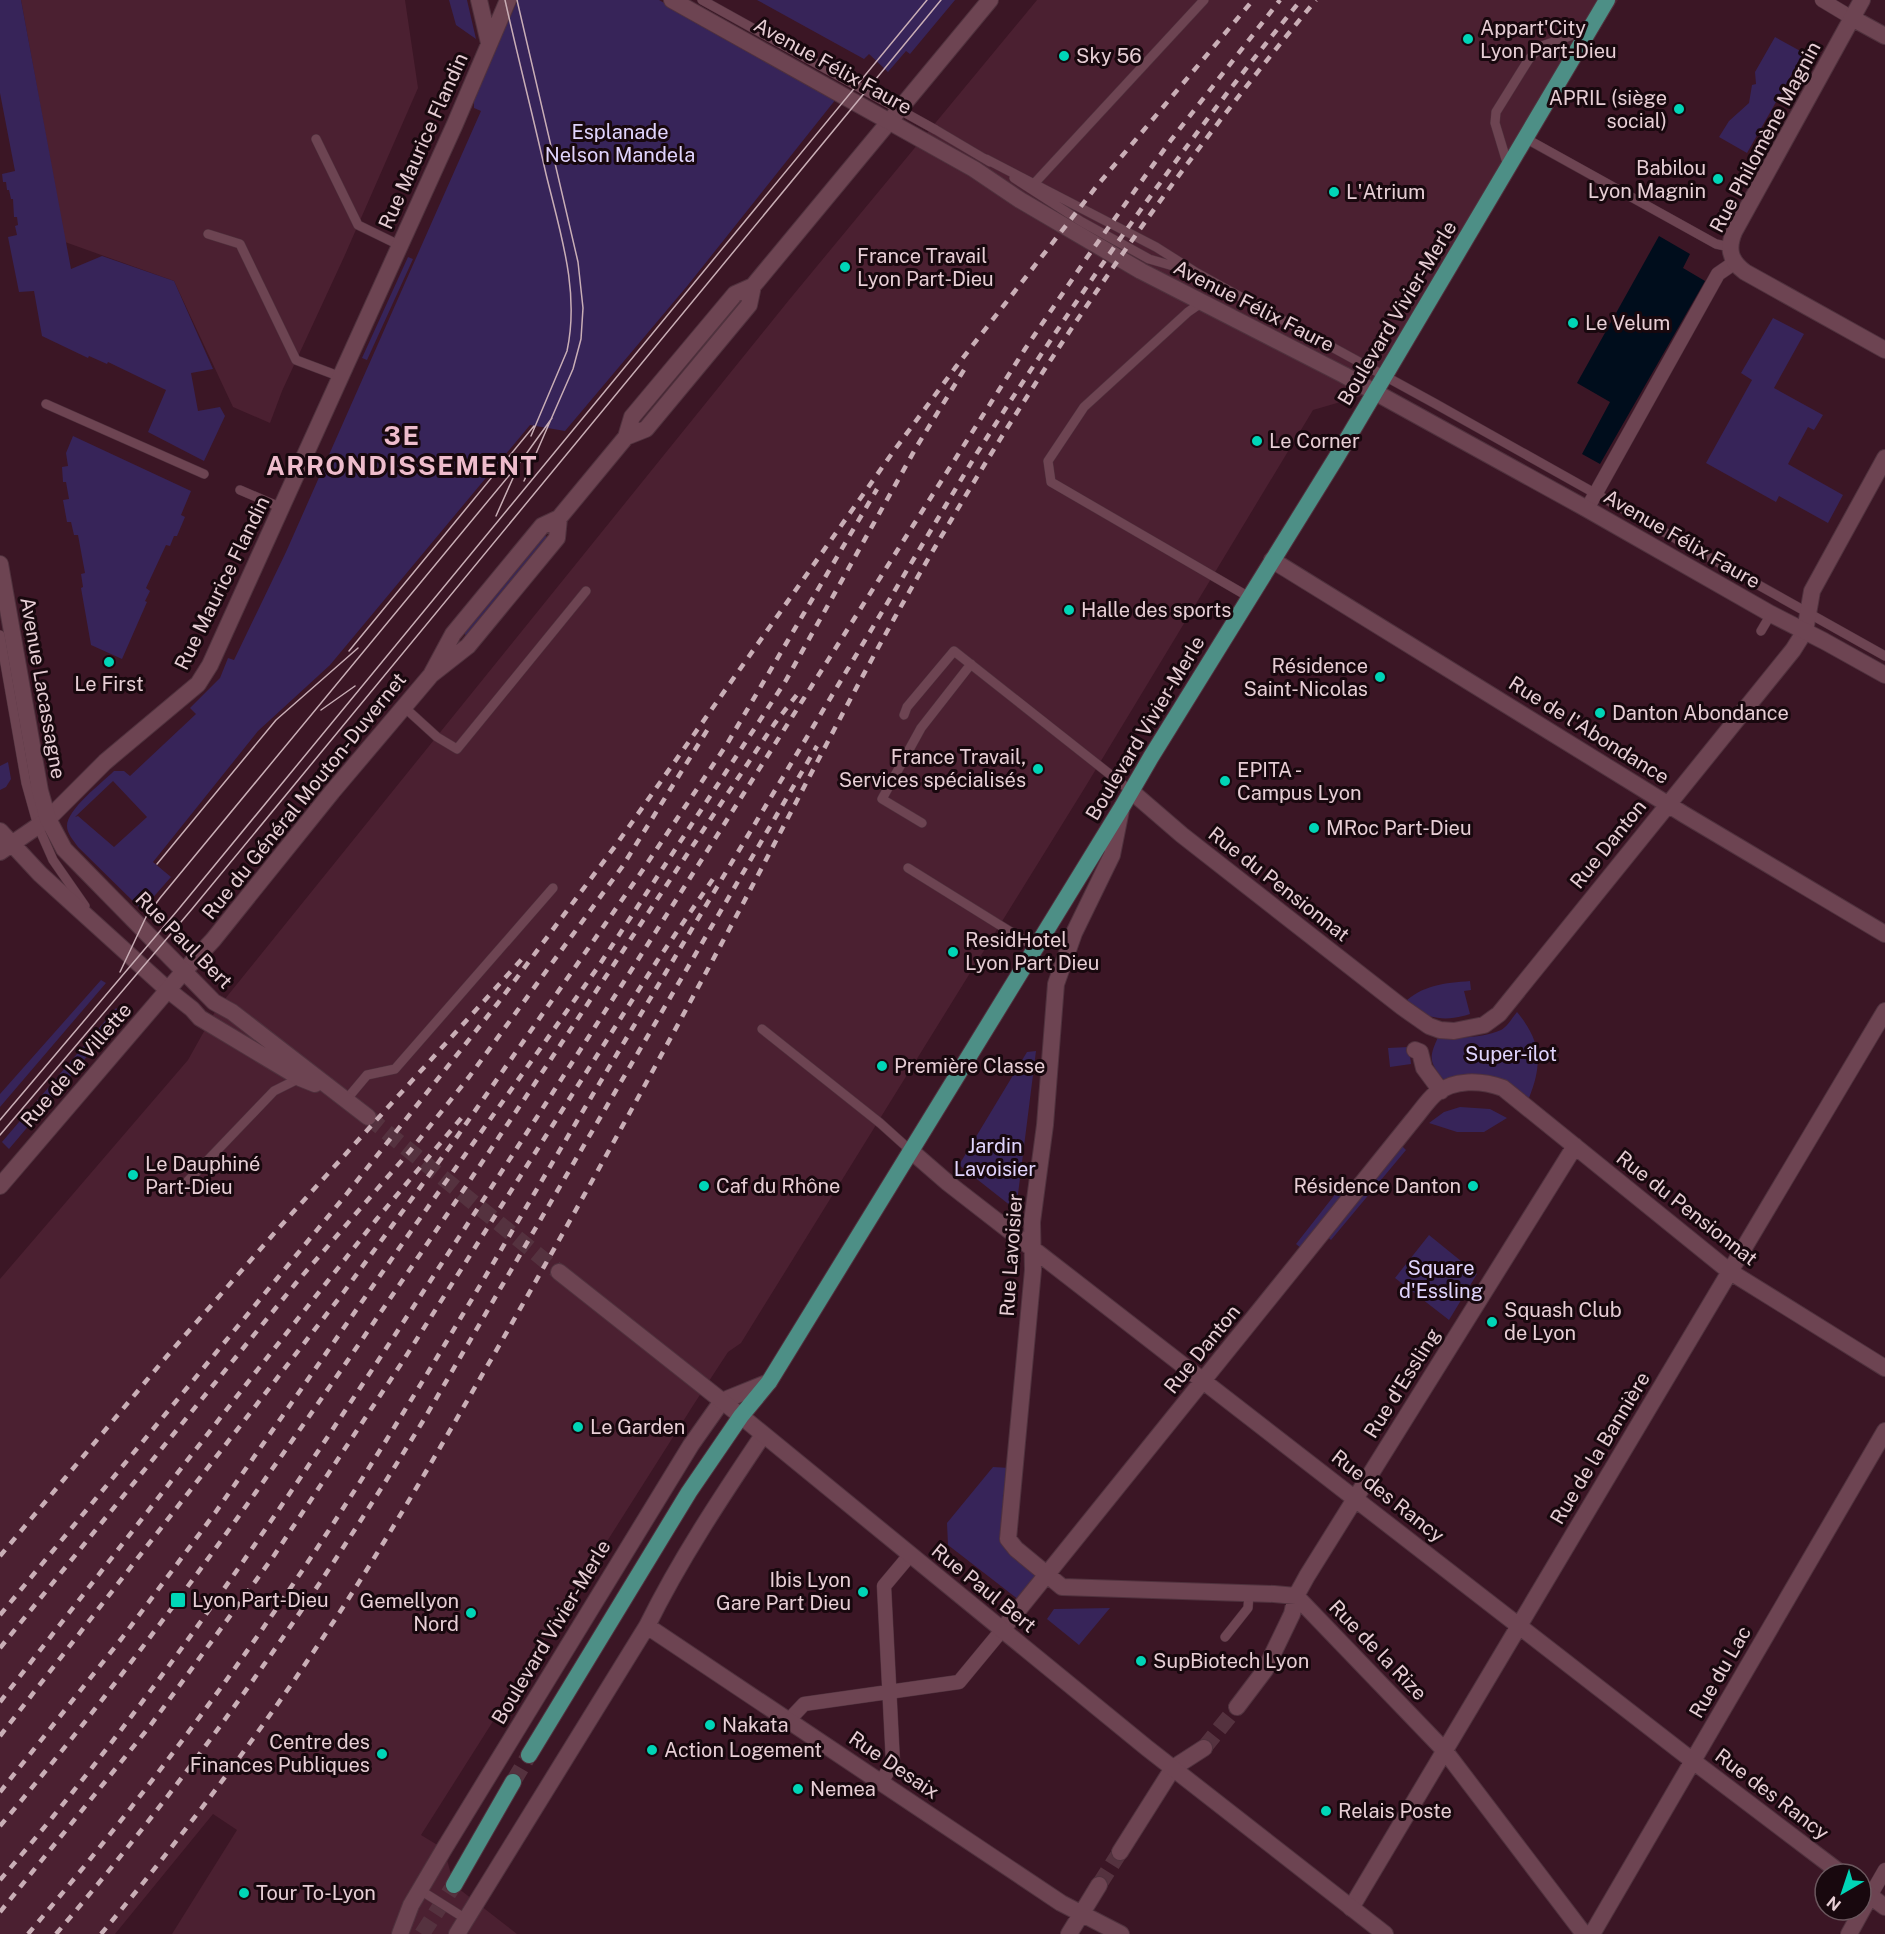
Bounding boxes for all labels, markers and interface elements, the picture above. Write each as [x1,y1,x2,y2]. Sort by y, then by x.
street label: Avenue Félix Faure [750,13,916,119]
place label: Appart'City Lyon Part-Dieu [1480,16,1617,63]
marker: Appart'City Lyon Part-Dieu [1461,32,1475,46]
street label: Rue Philomène Magnin [1704,37,1826,237]
place label: Sky 56 [1076,44,1142,68]
street label: Rue Maurice Flandin [373,49,473,233]
marker: Sky 56 [1057,49,1071,63]
place label: APRIL (siège social) [1549,86,1667,133]
marker: APRIL (siège social) [1672,102,1686,116]
park label: Esplanade Nelson Mandela [545,120,695,167]
place label: Babilou Lyon Magnin [1588,156,1706,203]
marker: Babilou Lyon Magnin [1711,172,1725,186]
place label: L'Atrium [1346,180,1425,204]
marker: L'Atrium [1327,185,1341,199]
street label: Boulevard Vivier-Merle [1332,216,1462,410]
place label: France Travail Lyon Part-Dieu [857,244,994,291]
street label: Avenue Félix Faure [1170,255,1338,357]
marker: France Travail Lyon Part-Dieu [838,260,852,274]
place label: Le Velum [1585,311,1670,335]
marker: Le Velum [1566,316,1580,330]
district label: 3E ARRONDISSEMENT [266,420,538,481]
place label: Le Corner [1269,429,1360,453]
marker: Le Corner [1250,434,1264,448]
street label: Avenue Félix Faure [1599,484,1765,594]
street label: Rue Maurice Flandin [170,492,274,674]
street label: Avenue Lacassagne [15,595,71,781]
place label: Halle des sports [1081,598,1231,622]
marker: Halle des sports [1062,603,1076,617]
street label: Boulevard Vivier-Merle [1080,631,1210,825]
place label: Résidence Saint-Nicolas [1243,654,1368,701]
marker: Le First [102,655,116,669]
street label: Rue du Général Mouton-Duvernet [197,668,411,924]
marker: Résidence Saint-Nicolas [1373,670,1387,684]
street label: Rue de l'Abondance [1504,671,1674,789]
place label: Le First [74,672,144,696]
place label: Danton Abondance [1612,701,1789,725]
marker: Danton Abondance [1593,706,1607,720]
place label: France Travail, Services spécialisés [839,745,1026,792]
place label: EPITA - Campus Lyon [1237,758,1362,805]
marker: France Travail, Services spécialisés [1031,762,1045,776]
marker: EPITA - Campus Lyon [1218,774,1232,788]
street label: Rue Danton [1565,795,1651,893]
place label: MRoc Part-Dieu [1326,816,1472,840]
street label: Rue du Pensionnat [1204,821,1354,947]
marker: MRoc Part-Dieu [1307,821,1321,835]
street label: Rue Paul Bert [130,886,238,994]
place label: ResidHotel Lyon Part Dieu [965,928,1099,975]
marker: ResidHotel Lyon Part Dieu [946,945,960,959]
street label: Rue de la Villette [16,998,136,1132]
park label: Super-îlot [1465,1042,1557,1066]
place label: Première Classe [894,1054,1045,1078]
marker: Première Classe [875,1059,889,1073]
park label: Jardin Lavoisier [954,1134,1036,1181]
street label: Rue du Pensionnat [1612,1145,1762,1271]
place label: Le Dauphiné Part-Dieu [145,1152,260,1199]
marker: Le Dauphiné Part-Dieu [126,1168,140,1182]
place label: Caf du Rhône [716,1174,840,1198]
place label: Résidence Danton [1293,1174,1461,1198]
marker: Caf du Rhône [697,1179,711,1193]
marker: Résidence Danton [1466,1179,1480,1193]
street label: Rue Lavoisier [995,1192,1027,1317]
park label: Square d'Essling [1399,1256,1483,1303]
place label: Squash Club de Lyon [1504,1298,1622,1345]
street label: Rue Danton [1159,1300,1245,1398]
marker: Squash Club de Lyon [1485,1315,1499,1329]
street label: Rue d'Essling [1359,1324,1445,1442]
street label: Rue de la Bannière [1545,1367,1655,1529]
place label: Le Garden [590,1415,685,1439]
marker: Le Garden [571,1420,585,1434]
street label: Rue des Rancy [1327,1445,1449,1548]
street label: Boulevard Vivier-Merle [486,1535,616,1729]
street label: Rue Paul Bert [927,1539,1041,1637]
place label: Ibis Lyon Gare Part Dieu [716,1568,851,1615]
marker: Ibis Lyon Gare Part Dieu [856,1585,870,1599]
place label: Lyon Part-Dieu [192,1588,329,1612]
place label: Gemellyon Nord [360,1589,459,1636]
marker: Lyon Part-Dieu [169,1591,187,1609]
street label: Rue de la Rize [1324,1595,1432,1705]
marker: Gemellyon Nord [464,1606,478,1620]
street label: Rue du Lac [1684,1622,1756,1722]
place label: SupBiotech Lyon [1153,1649,1309,1673]
marker: SupBiotech Lyon [1134,1654,1148,1668]
place label: Nakata [722,1713,788,1737]
marker: Nakata [703,1718,717,1732]
street label: Rue Desaix [844,1726,944,1804]
place label: Centre des Finances Publiques [190,1730,370,1777]
place label: Action Logement [664,1738,822,1762]
marker: Action Logement [645,1743,659,1757]
street label: Rue des Rancy [1710,1743,1834,1845]
marker: Centre des Finances Publiques [375,1747,389,1761]
place label: Nemea [810,1777,876,1801]
marker: Nemea [791,1782,805,1796]
place label: Relais Poste [1338,1799,1452,1823]
marker: Relais Poste [1319,1804,1333,1818]
north arrow [1813,1862,1873,1922]
place label: Tour To-Lyon [256,1881,376,1905]
marker: Tour To-Lyon [237,1886,251,1900]
text: N [1823,1892,1845,1915]

